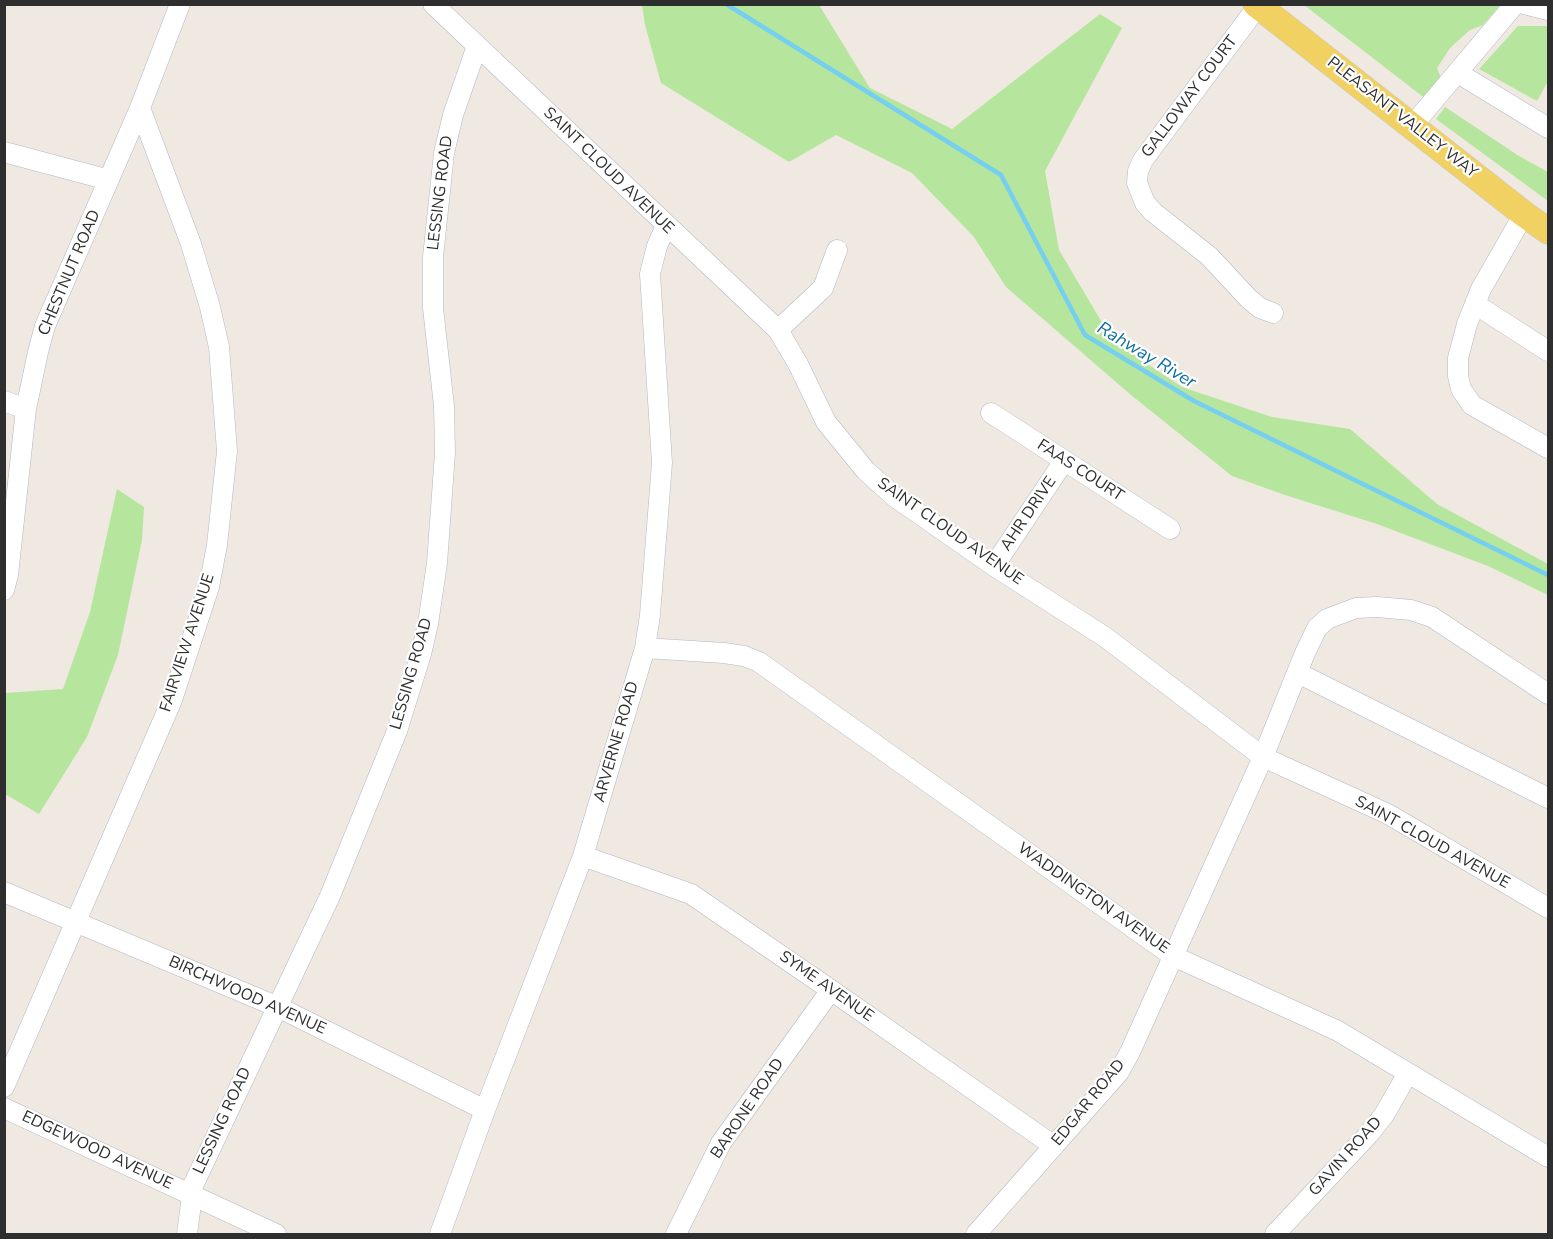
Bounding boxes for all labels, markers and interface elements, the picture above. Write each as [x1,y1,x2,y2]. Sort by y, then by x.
street label: GALLOWAY COURT [1138,32,1242,162]
street label: PLEASANT VALLEY WAY [1323,53,1481,183]
street label: SAINT CLOUD AVENUE [539,104,677,238]
street label: LESSING ROAD [424,135,458,251]
street label: CHESTNUT ROAD [35,207,105,339]
water label: Rahway River [1093,318,1199,394]
street label: FAAS COURT [1033,436,1127,506]
street label: AHR DRIVE [997,473,1061,555]
street label: SAINT CLOUD AVENUE [873,474,1027,590]
street label: FAIRVIEW AVENUE [157,571,219,715]
street label: LESSING ROAD [387,616,437,732]
street label: ARVERNE ROAD [591,679,643,805]
street label: SAINT CLOUD AVENUE [1351,792,1513,894]
street label: WADDINGTON AVENUE [1014,839,1172,959]
street label: SYME AVENUE [775,947,877,1027]
street label: BIRCHWOOD AVENUE [165,953,329,1039]
street label: BARONE ROAD [707,1055,789,1163]
street label: EDGAR ROAD [1048,1056,1130,1150]
street label: LESSING ROAD [190,1065,256,1177]
street label: EDGEWOOD AVENUE [19,1108,175,1194]
street label: GAVIN ROAD [1306,1114,1386,1200]

